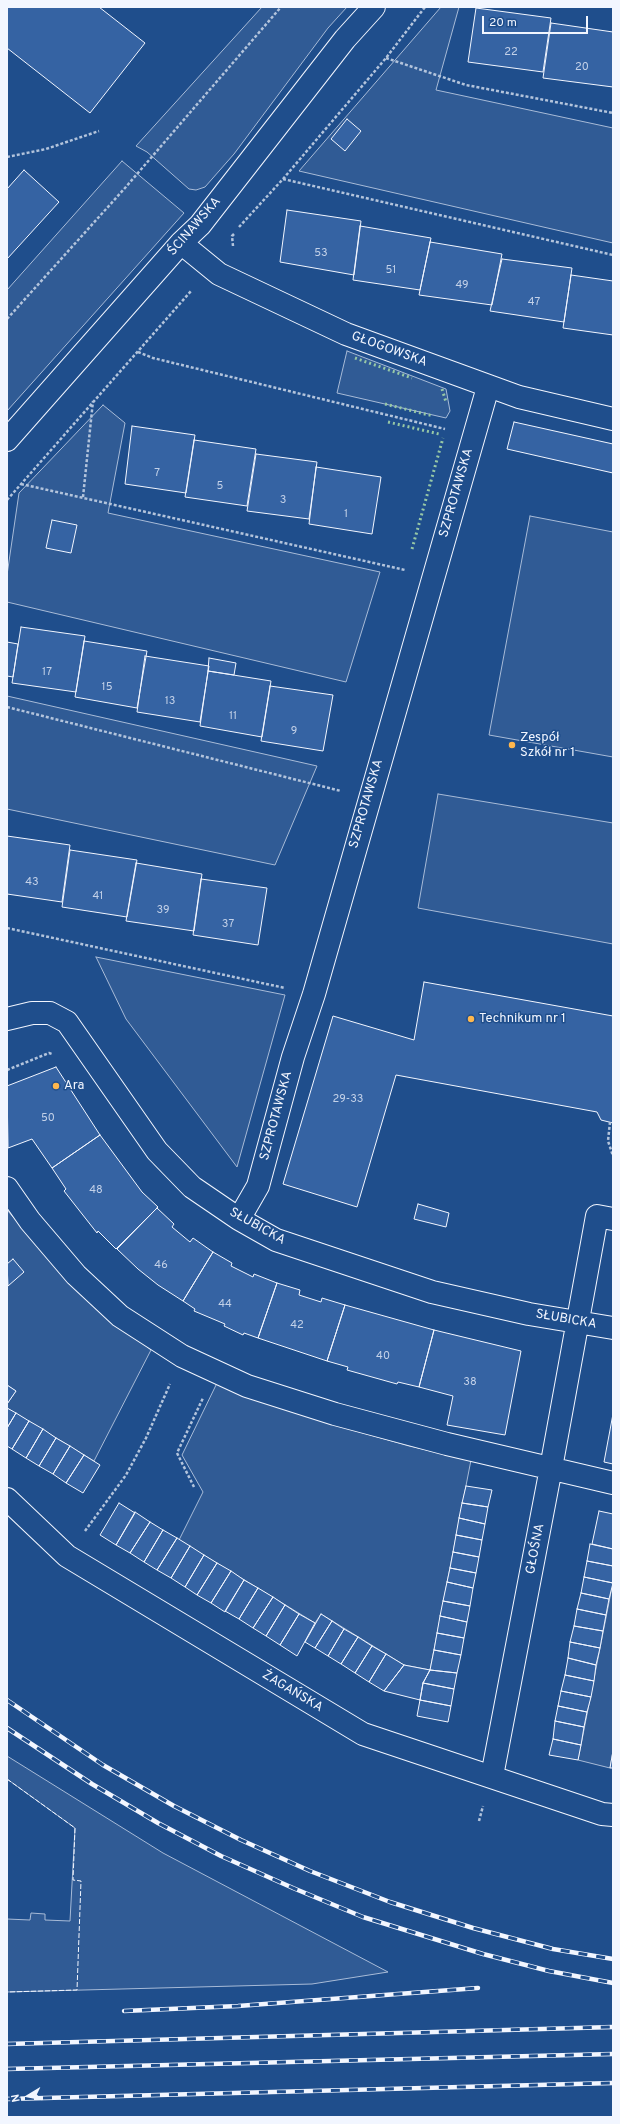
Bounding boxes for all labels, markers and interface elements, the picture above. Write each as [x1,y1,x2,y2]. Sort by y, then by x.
scale bar [484,8,590,34]
text: 20 m [489,15,517,31]
house number: 22 [504,46,518,60]
house number: 20 [575,61,589,75]
street label: ŚCINAWSKA [165,194,225,260]
house number: 53 [314,247,328,261]
house number: 51 [386,264,396,278]
house number: 49 [455,279,469,293]
house number: 47 [528,296,540,310]
street label: GŁOGOWSKA [349,329,429,371]
street label: SZPROTAWSKA [437,447,477,539]
house number: 7 [154,467,160,481]
house number: 5 [217,480,223,494]
house number: 3 [280,494,286,508]
house number: 1 [344,508,348,522]
house number: 17 [42,666,52,680]
house number: 15 [102,681,112,695]
house number: 13 [165,695,175,709]
house number: 11 [229,710,237,724]
house number: 9 [291,725,297,739]
place label: Zespół Szkół nr 1 [520,730,575,761]
marker: Zespół Szkół nr 1 [507,740,517,750]
street label: SZPROTAWSKA [347,758,387,850]
house number: 43 [25,876,39,890]
house number: 41 [93,890,103,904]
house number: 39 [157,904,169,918]
house number: 37 [222,918,234,932]
place label: Technikum nr 1 [479,1011,566,1027]
marker: Technikum nr 1 [466,1014,476,1024]
street label: SZPROTAWSKA [258,1070,296,1162]
place label: Ara [64,1078,84,1094]
marker: Ara [51,1081,61,1091]
house number: 29-33 [333,1093,363,1107]
house number: 50 [41,1112,55,1126]
house number: 48 [89,1184,103,1198]
street label: SŁUBICKA [226,1205,288,1249]
house number: 46 [154,1259,168,1273]
house number: 44 [218,1298,232,1312]
street label: SŁUBICKA [534,1307,598,1333]
house number: 42 [290,1319,304,1333]
house number: 40 [376,1350,390,1364]
house number: 38 [463,1376,477,1390]
street label: GŁOŚNA [523,1522,549,1576]
street label: ŻAGAŃSKA [259,1668,325,1716]
north arrow [8,2076,48,2116]
text: N [9,2093,24,2103]

